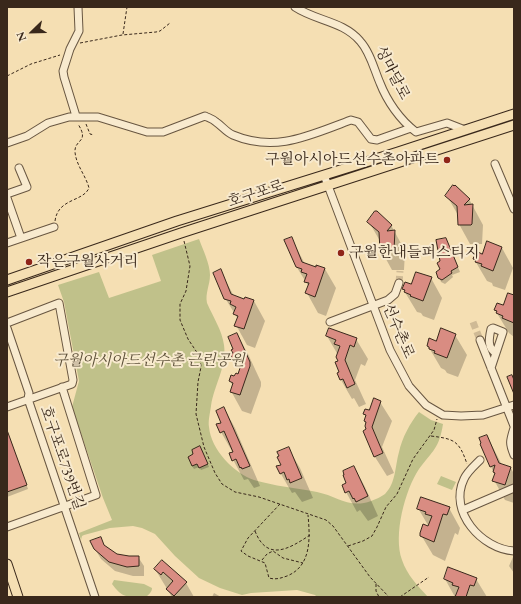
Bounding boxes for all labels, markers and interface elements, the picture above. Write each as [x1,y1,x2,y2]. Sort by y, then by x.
north arrow [12,12,52,52]
text: N [13,30,29,44]
street label: 성마달로 [371,43,413,103]
place label: 구월아시아드선수촌아파트 [265,151,439,169]
marker: 구월아시아드선수촌아파트 [442,155,452,165]
street label: 호구포로 [226,176,286,212]
place label: 구월한내들퍼스티지 [349,244,479,262]
marker: 구월한내들퍼스티지 [336,248,346,258]
place label: 작은구월사거리 [37,253,138,271]
marker: 작은구월사거리 [24,257,34,267]
street label: 선수촌로 [378,301,418,361]
park label: 구월아시아드선수촌 근린공원 [53,352,245,370]
street label: 호구포로739번길 [36,404,88,512]

